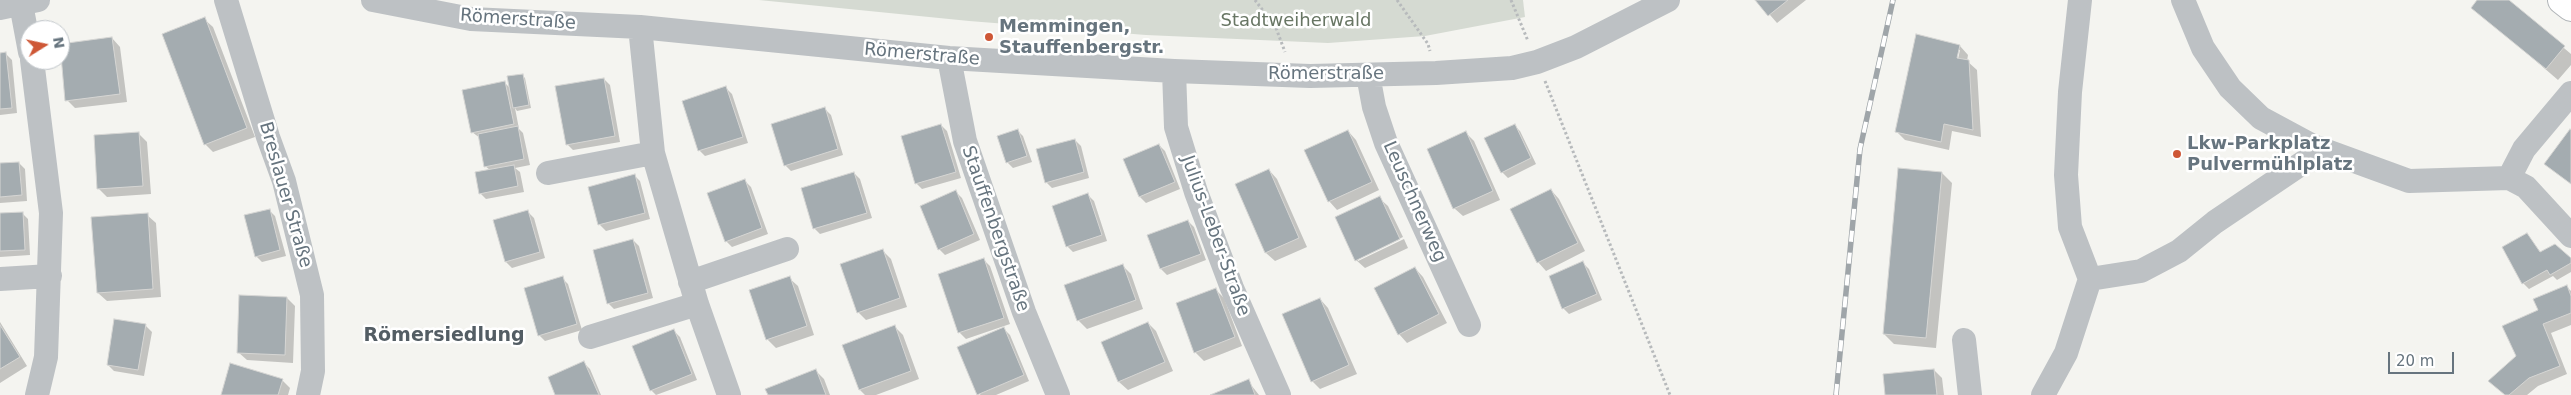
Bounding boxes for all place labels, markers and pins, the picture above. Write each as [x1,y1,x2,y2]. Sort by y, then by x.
place label: Memmingen, Stauffenbergstr. [999,16,1164,58]
marker: Memmingen, Stauffenbergstr. [983,31,995,43]
place label: Lkw-Parkplatz Pulvermühlplatz [2187,133,2353,176]
marker: Lkw-Parkplatz Pulvermühlplatz [2171,148,2183,160]

